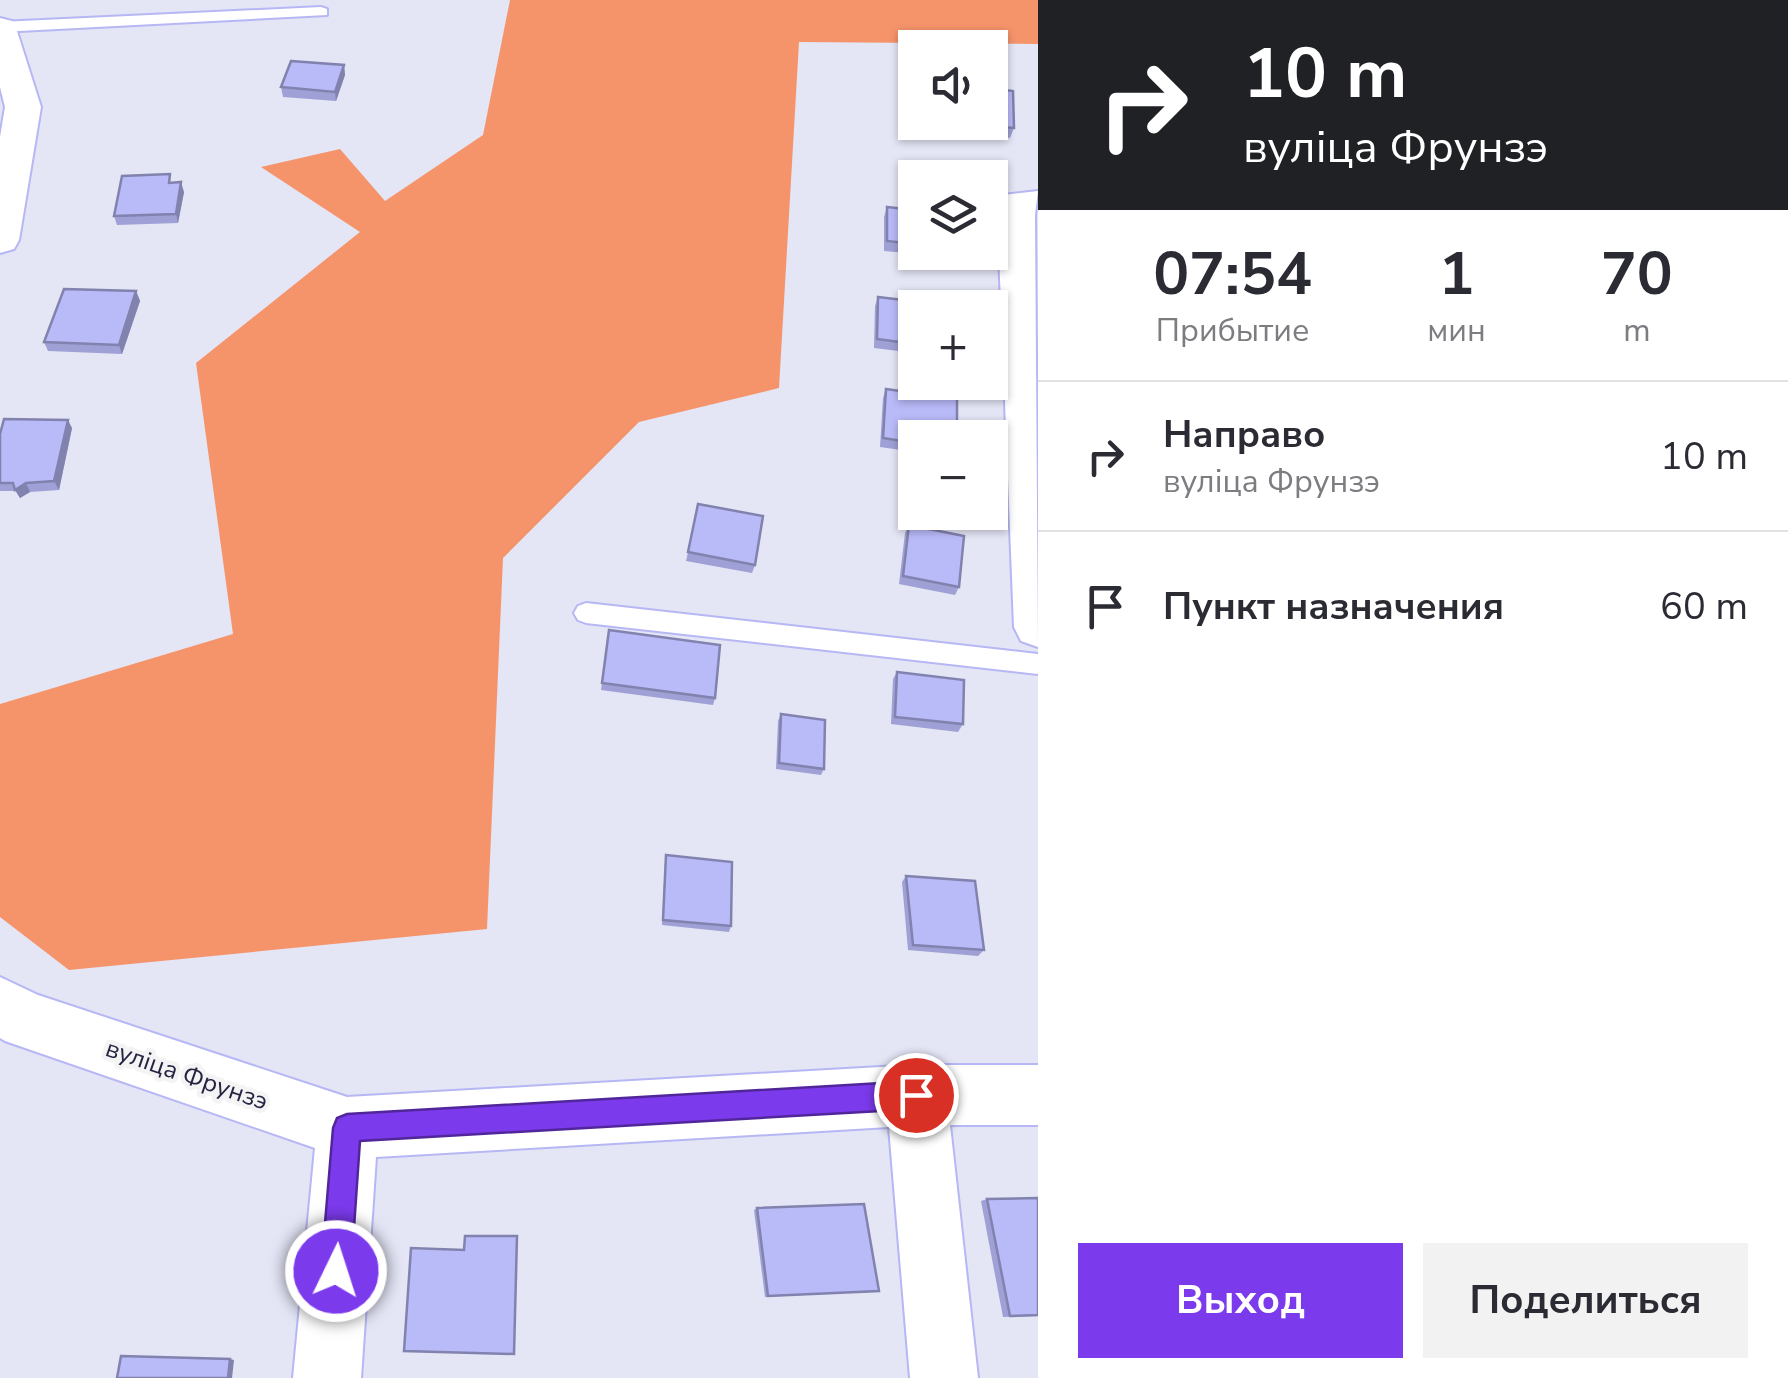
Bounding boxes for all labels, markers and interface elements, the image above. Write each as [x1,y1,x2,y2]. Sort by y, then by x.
text: 10 m [1243,26,1407,122]
map controls [898,30,1008,530]
button: sound [898,30,1008,140]
icon: right [1078,40,1208,170]
text: вуліца Фрунзэ [1243,117,1548,178]
button: layers [898,160,1008,270]
text: 07:54 [1153,233,1312,315]
text: 1 [1438,233,1474,315]
text: 70 [1601,233,1673,315]
button: + [898,290,1008,400]
text: Прибытие [1156,309,1309,352]
text: мин [1427,309,1486,352]
text: m [1623,309,1651,352]
text: Направо [1163,409,1325,460]
button: − [898,420,1008,530]
icon: right [1078,429,1133,484]
text: 10 m [1660,431,1748,482]
text: вуліца Фрунзэ [1163,460,1380,503]
icon: arrive [1078,579,1133,634]
text: Пункт назначения [1163,581,1504,632]
text: 60 m [1660,581,1748,632]
street label: вуліца Фрунзэ [101,1031,272,1119]
pin [874,1053,959,1138]
icon: arrive [889,1068,944,1123]
position arrow [284,1219,388,1323]
button: Выход [1078,1243,1403,1358]
button: Поделиться [1423,1243,1748,1358]

